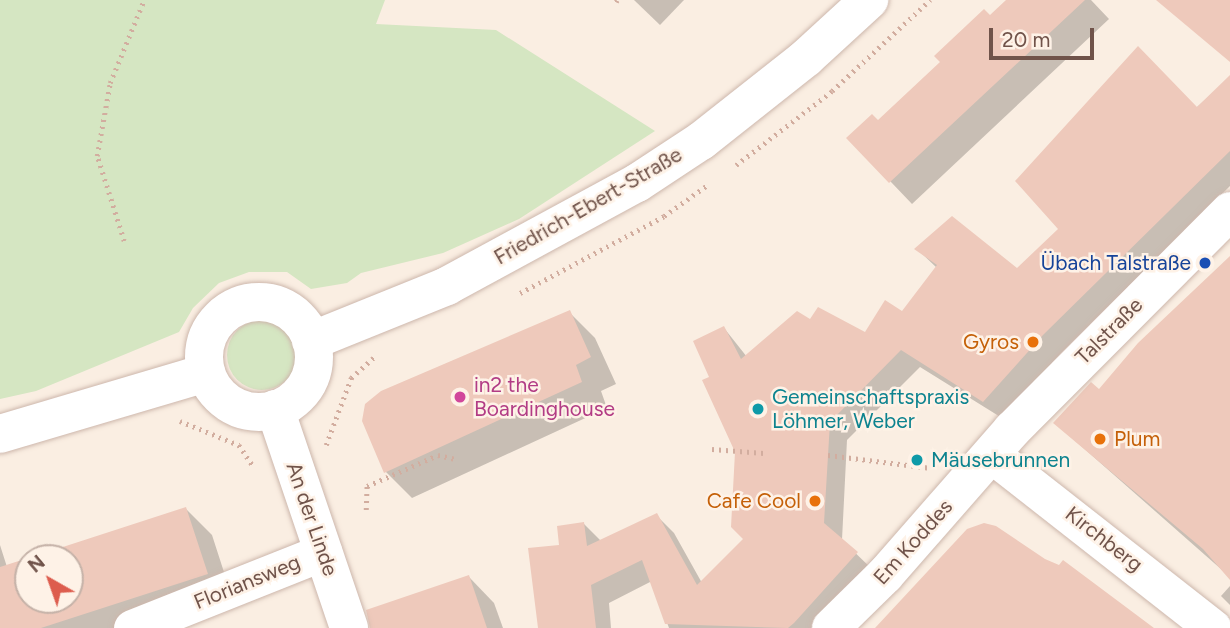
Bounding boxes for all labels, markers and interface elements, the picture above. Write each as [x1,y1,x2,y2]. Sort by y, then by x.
scale bar [992,14,1097,58]
text: 20 m [1002,27,1050,52]
street label: Friedrich-Ebert-Straße [490,142,686,270]
place label: Übach Talstraße [1040,250,1191,276]
marker: Übach Talstraße [1197,255,1213,271]
street label: Talstraße [1070,292,1148,370]
place label: Gyros [963,329,1019,355]
marker: Gyros [1025,334,1041,350]
place label: in2 the Boardinghouse [474,372,615,422]
place label: Gemeinschaftspraxis Löhmer, Weber [772,384,969,434]
marker: in2 the Boardinghouse [452,389,468,405]
marker: Gemeinschaftspraxis Löhmer, Weber [750,401,766,417]
place label: Plum [1114,426,1160,452]
marker: Plum [1092,431,1108,447]
place label: Mäusebrunnen [931,447,1070,473]
marker: Mäusebrunnen [909,452,925,468]
street label: An der Linde [281,459,343,579]
place label: Cafe Cool [707,488,801,514]
marker: Cafe Cool [807,493,823,509]
street label: Em Koddes [868,494,958,590]
street label: Kirchberg [1060,501,1148,577]
north arrow [14,544,84,614]
street label: Floriansweg [190,549,304,615]
text: N [23,551,49,578]

